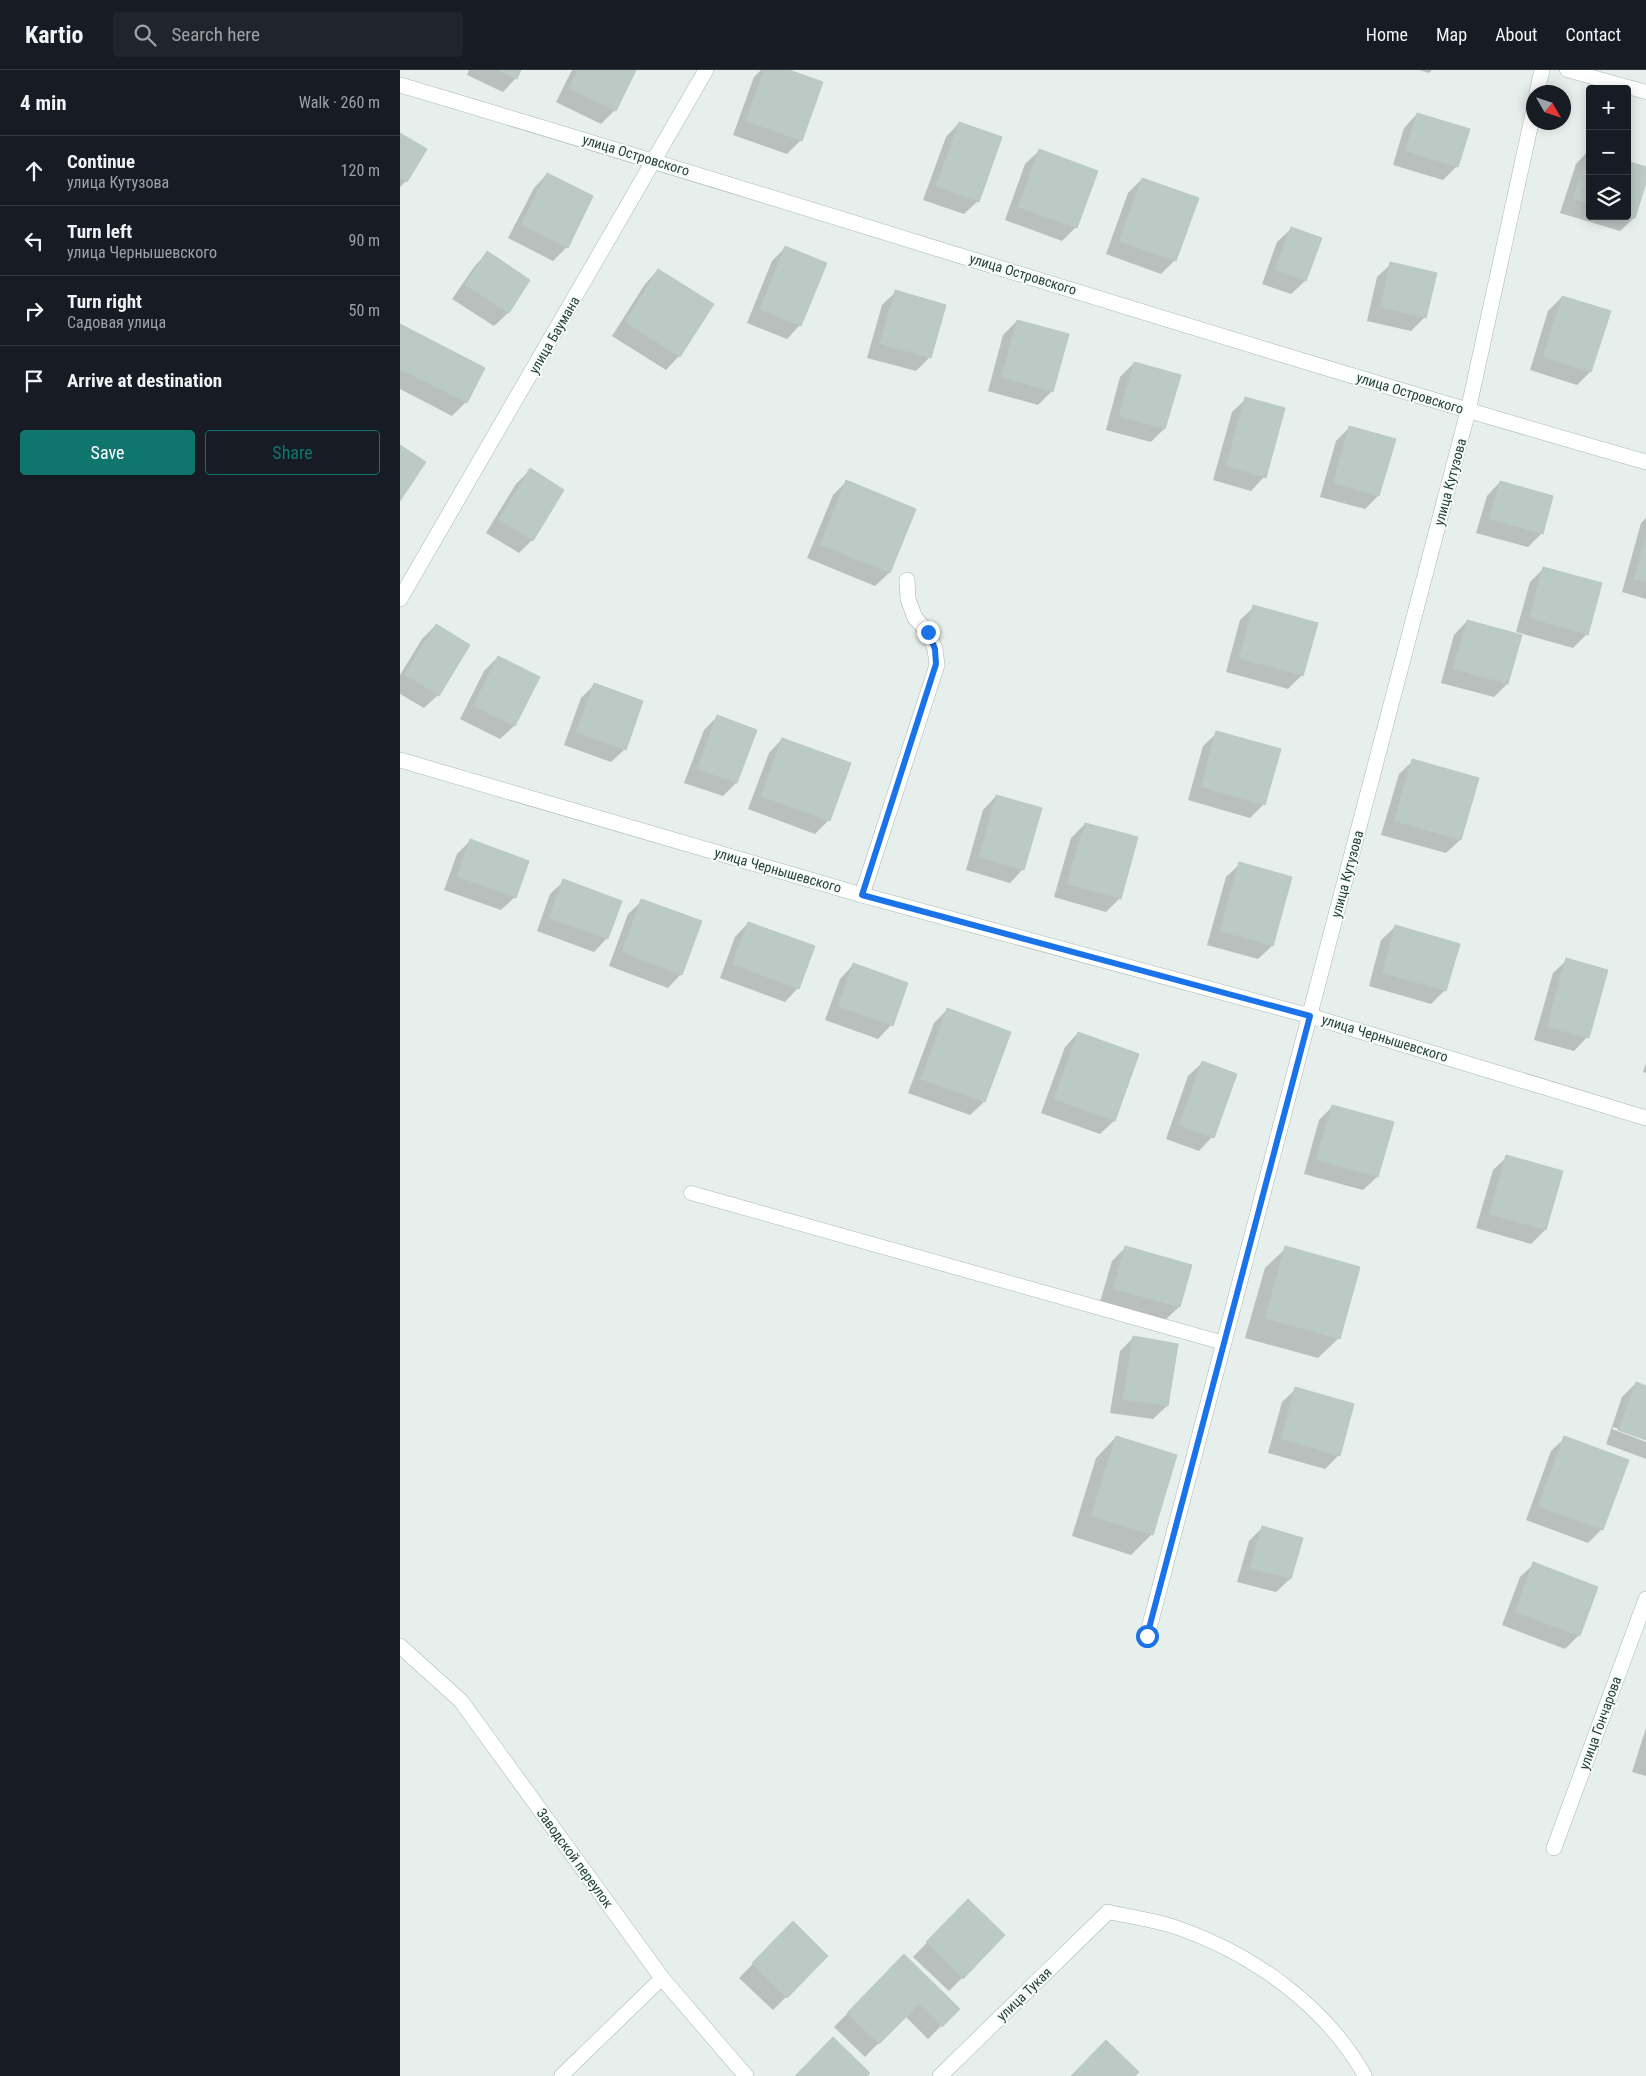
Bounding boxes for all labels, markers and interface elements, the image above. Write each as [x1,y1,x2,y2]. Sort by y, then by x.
search box [113,12,463,57]
text: Kartio [25,21,83,49]
icon: search [131,21,159,49]
text: Search here [171,23,260,46]
text: Home [1366,24,1408,45]
text: Map [1436,24,1467,45]
text: About [1495,24,1537,45]
text: Contact [1565,24,1621,45]
north arrow [1526,85,1571,130]
map controls [1586,85,1631,220]
button: + [1586,85,1631,130]
text: 4 min [20,91,67,115]
text: Walk · 260 m [299,93,380,112]
button: − [1586,130,1631,175]
street label: улица Островского [581,131,691,179]
text: Continue [67,150,135,173]
icon: ahead [20,157,48,185]
text: 120 m [341,161,380,180]
text: улица Кутузова [67,173,169,192]
button: layers [1586,175,1631,220]
text: Turn left [67,220,132,243]
icon: left [20,227,48,255]
text: 90 m [348,231,380,250]
text: улица Чернышевского [67,243,217,262]
street label: улица Островского [968,250,1078,298]
text: Turn right [67,290,142,313]
street label: улица Баумана [525,293,583,377]
icon: right [20,297,48,325]
text: 50 m [348,301,380,320]
text: Садовая улица [67,313,166,332]
icon: arrive [20,367,48,395]
text: Arrive at destination [67,369,222,392]
street label: улица Островского [1355,369,1465,417]
button: Save [20,430,195,475]
button: Share [205,430,380,475]
street label: улица Кутузова [1431,437,1469,527]
route end [917,621,940,644]
street label: улица Кутузова [1328,829,1366,919]
street label: улица Чернышевского [713,844,843,896]
street label: улица Чернышевского [1320,1011,1450,1065]
route start [1136,1625,1159,1648]
street label: улица Гончарова [1576,1674,1624,1772]
street label: Заводской переулок [534,1805,617,1911]
street label: улица Тукая [993,1964,1055,2024]

